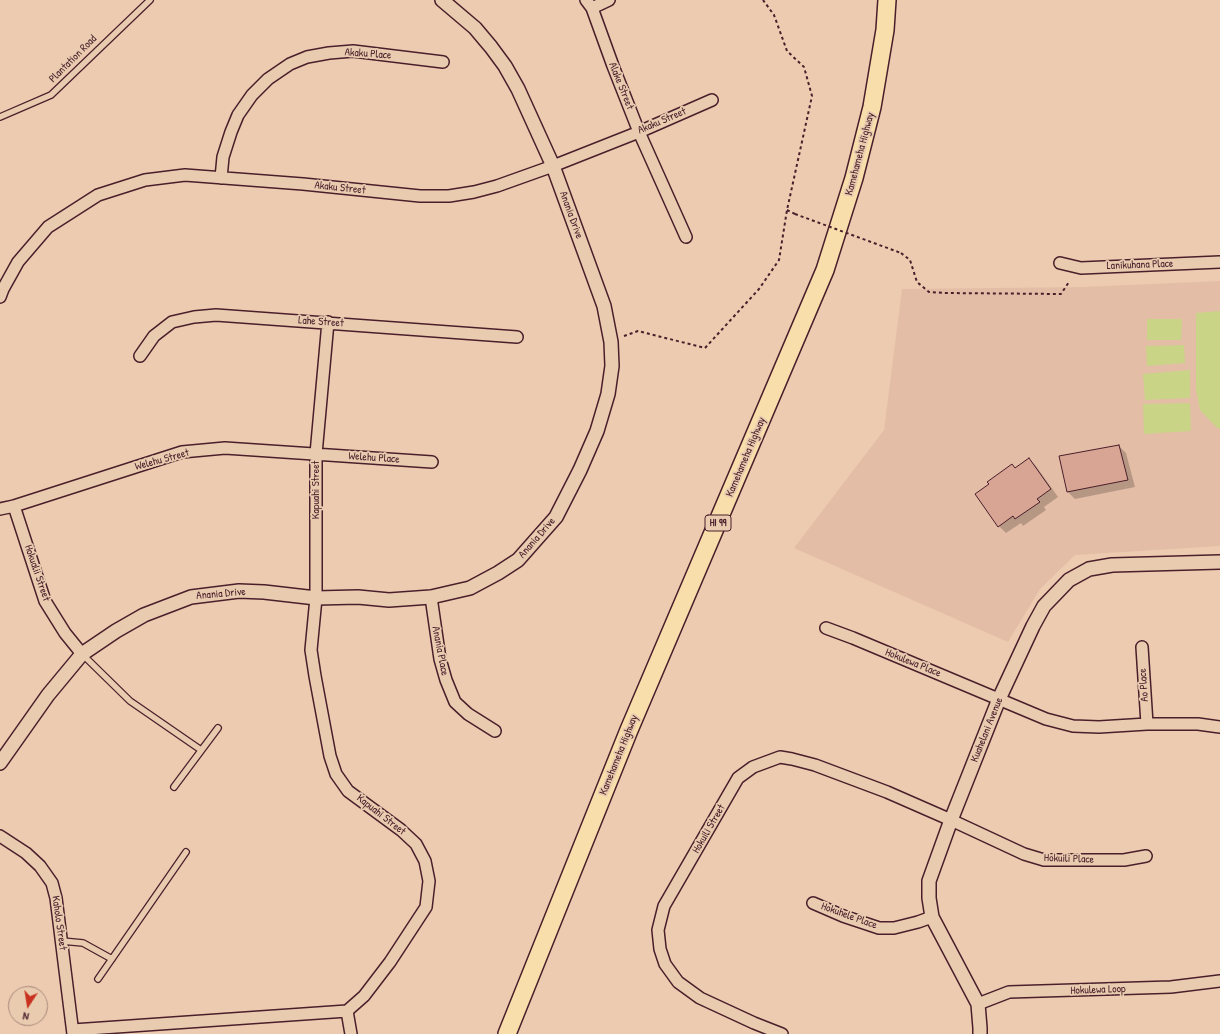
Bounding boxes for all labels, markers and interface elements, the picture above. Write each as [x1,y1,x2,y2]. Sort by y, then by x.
street label: Plantation Road [46,32,100,86]
street label: Akaku Place [344,46,392,62]
street label: Alake Street [606,60,636,112]
street label: Akaku Street [636,105,688,137]
street label: Kamehameha Highway [843,111,877,197]
street label: Akaku Street [314,179,366,197]
street label: Anania Drive [556,189,586,241]
street label: Lanikuhana Place [1106,257,1174,273]
street label: Lahe Street [298,314,344,330]
street label: Kamehameha Highway [723,415,769,499]
street label: Welehu Street [133,446,191,474]
street label: Welehu Place [348,450,400,466]
street label: Kapuahi Street [309,461,323,519]
street label: Anania Drive [516,515,558,561]
road number: HI 99 [705,515,731,531]
street label: Hokualii Street [21,543,53,603]
street label: Anania Drive [196,585,246,603]
street label: Anania Place [429,625,451,677]
street label: Hokulewa Place [883,646,943,680]
street label: Ao Place [1136,668,1152,702]
street label: Kuahelani Avenue [968,696,1006,764]
street label: Kamehameha Highway [597,713,641,797]
street label: Kapuahi Street [354,792,408,838]
street label: Hokuili Street [690,802,728,856]
street label: Hokuili Place [1044,852,1094,866]
street label: Kaholo Street [49,895,69,951]
street label: Hokuhele Place [819,900,879,932]
street label: Hokulewa Loop [1070,982,1126,998]
north arrow [8,986,48,1026]
text: N [21,1009,30,1024]

